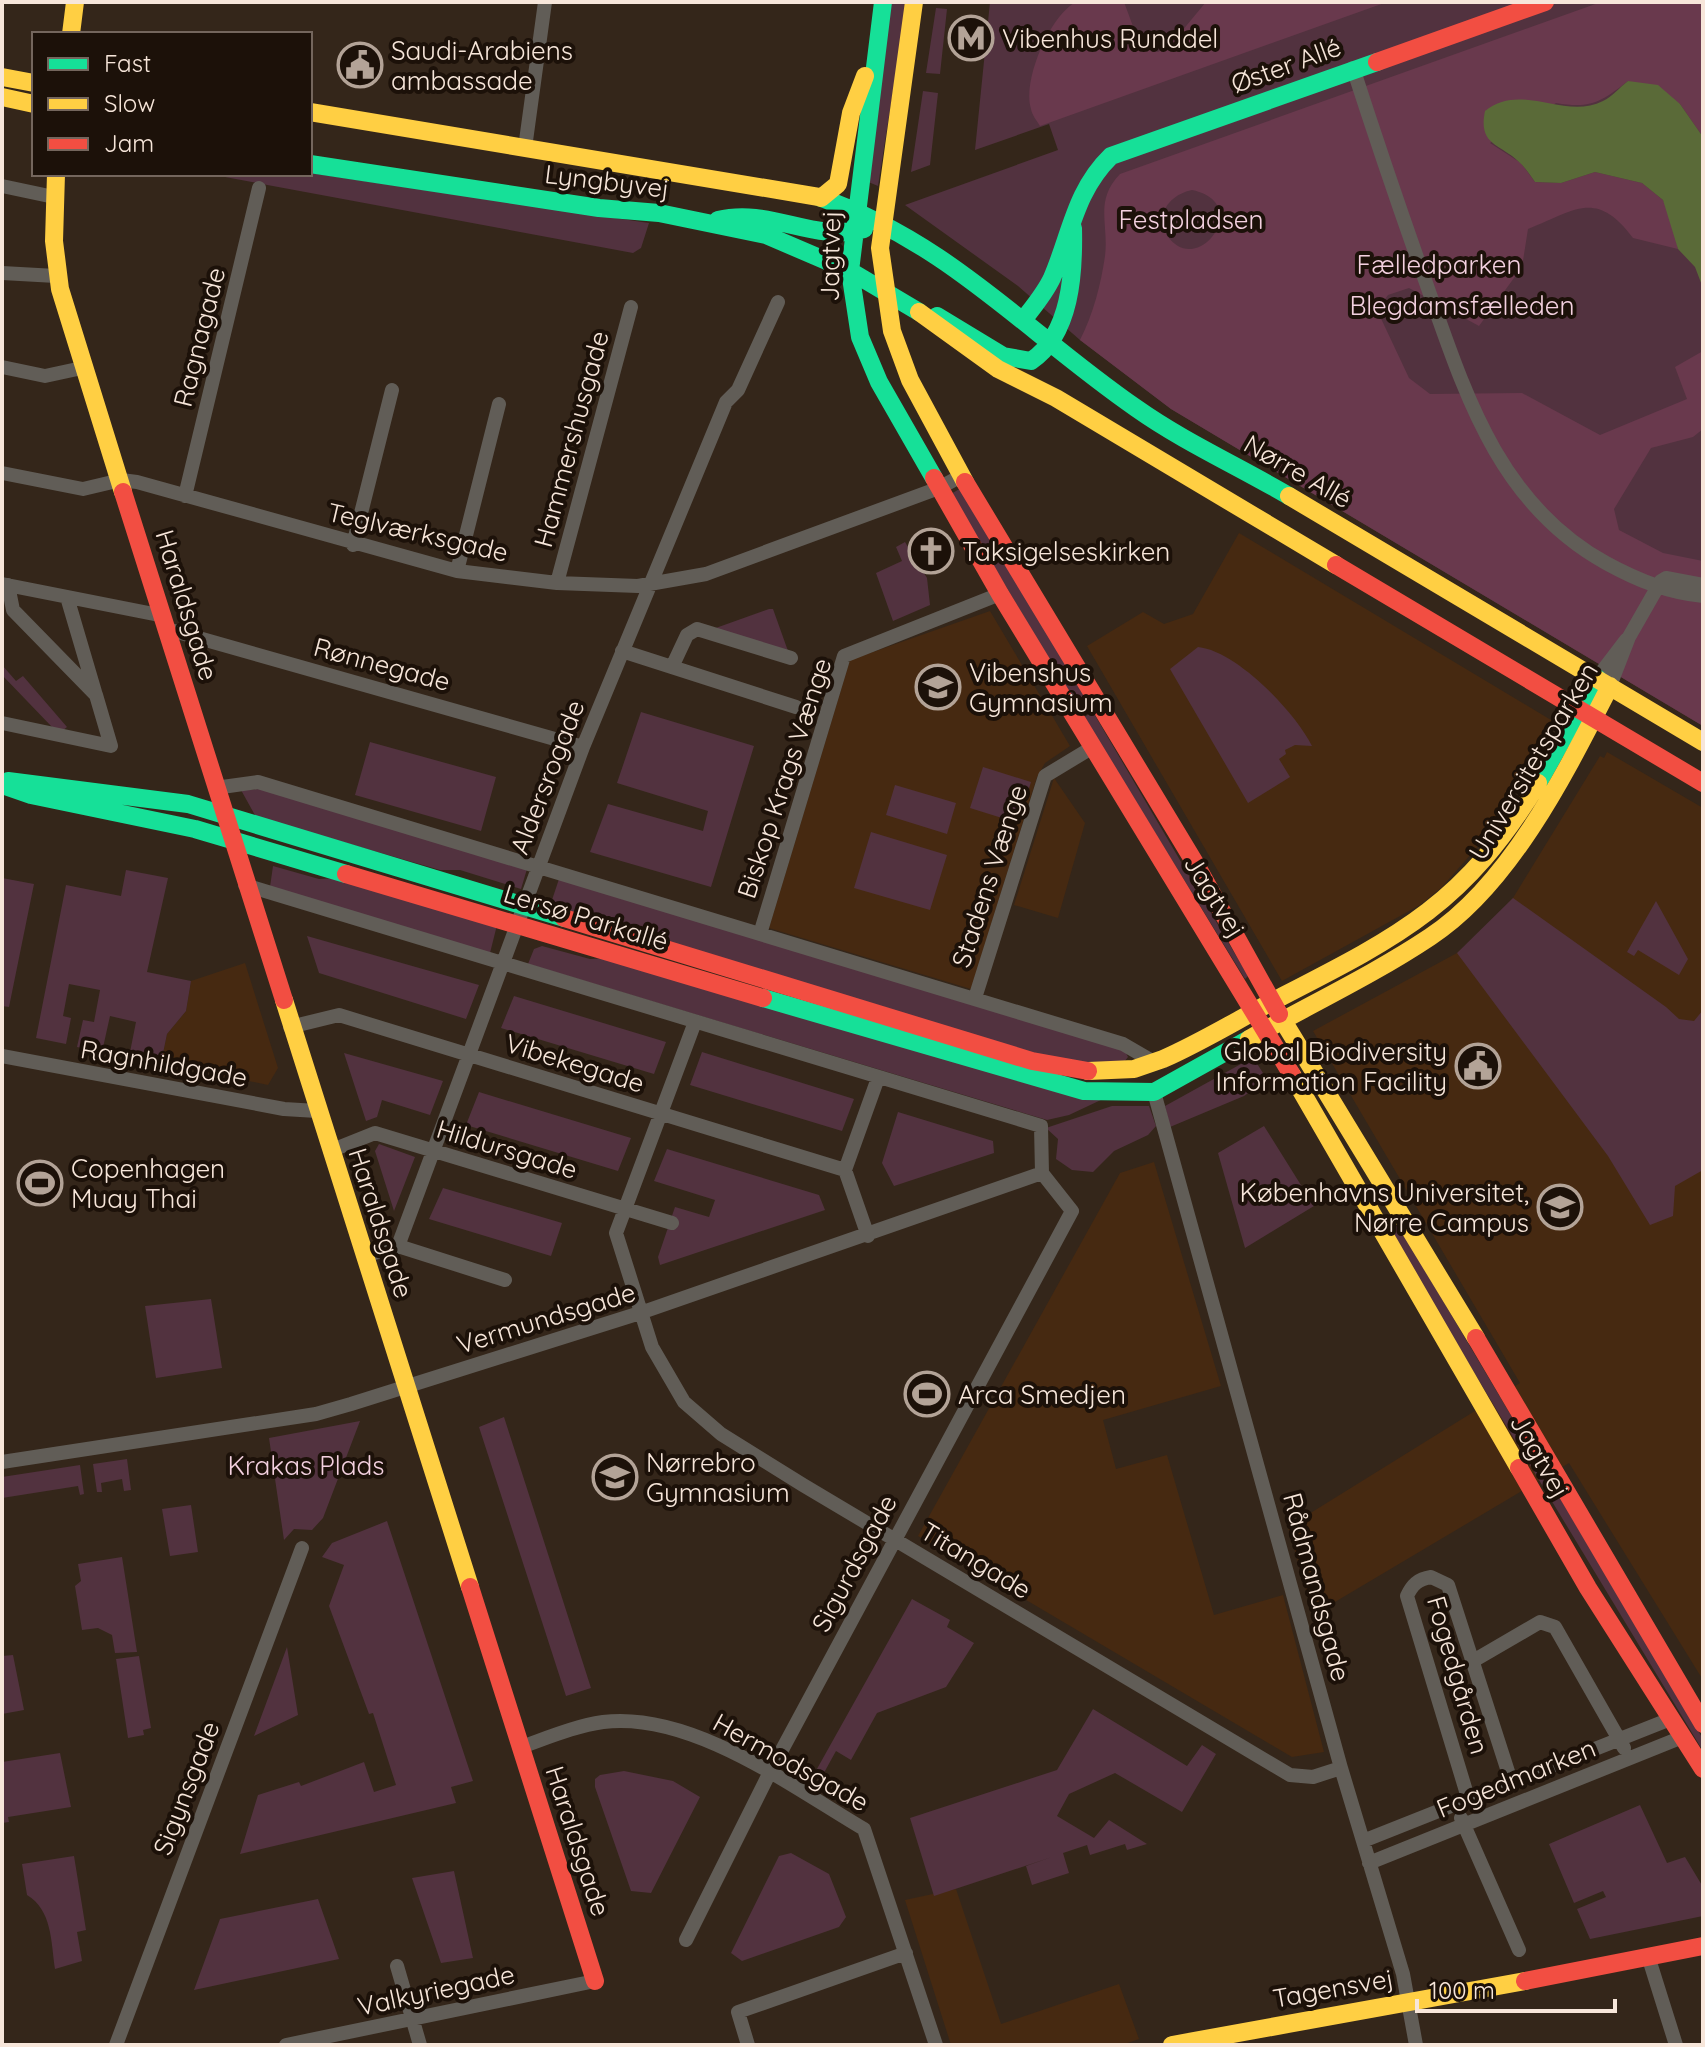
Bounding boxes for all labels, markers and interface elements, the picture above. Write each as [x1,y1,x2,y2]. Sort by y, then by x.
metro station icon: Vibenhus Runddel [947,14,995,62]
place label: Vibenhus Runddel [1002,22,1218,55]
street label: Øster Allé [1226,30,1346,100]
legend [32,32,312,176]
place label: Saudi-Arabiens ambassade [391,34,573,97]
public building icon: Saudi-Arabiens ambassade [336,41,384,89]
text: Fast [104,48,151,78]
text: Slow [104,88,155,118]
text: Jam [104,128,154,158]
street label: Lyngbyvej [543,157,671,205]
park label: Festpladsen [1118,203,1264,236]
street label: Jagtvej [813,210,847,302]
park label: Fælledparken [1357,248,1521,281]
street label: Ragnagade [166,264,232,410]
park label: Blegdamsfælleden [1350,289,1574,322]
street label: Hammershusgade [526,327,616,551]
street label: Nørre Allé [1238,427,1358,515]
street label: Teglværksgade [325,495,511,569]
street label: Haraldsgade [148,526,226,684]
church icon: Taksigelseskirken [907,527,955,575]
place label: Taksigelseskirken [962,535,1170,568]
street label: Rønnegade [310,630,454,698]
street label: Biskop Krags Vænge [730,654,838,902]
place label: Vibenshus Gymnasium [969,656,1113,719]
street label: Universitetsparken [1461,656,1605,866]
school or university icon: Vibenshus Gymnasium [914,663,962,711]
street label: Aldersrogade [502,695,592,859]
street label: Stadens Vænge [944,780,1034,972]
street label: Jagtvej [1177,849,1253,943]
street label: Lersø Parkallé [500,876,672,958]
street label: Vibekegade [502,1026,648,1100]
street label: Ragnhildgade [78,1032,250,1094]
place label: Global Biodiversity Information Facility [1216,1035,1447,1098]
public building icon: Global Biodiversity Information Facility [1454,1042,1502,1090]
street label: Hildursgade [433,1112,581,1186]
street label: Haraldsgade [341,1144,421,1302]
place label: Copenhagen Muay Thai [71,1152,225,1215]
sports icon: Copenhagen Muay Thai [16,1159,64,1207]
place label: Københavns Universitet, Nørre Campus [1240,1176,1529,1239]
school or university icon: Københavns Universitet, Nørre Campus [1536,1183,1584,1231]
street label: Vermundsgade [453,1275,639,1361]
sports icon: Arca Smedjen [903,1370,951,1418]
place label: Arca Smedjen [958,1378,1126,1411]
street label: Jagtvej [1503,1408,1577,1504]
place label: Nørrebro Gymnasium [646,1446,790,1509]
park label: Krakas Plads [228,1449,384,1482]
school or university icon: Nørrebro Gymnasium [591,1453,639,1501]
street label: Sigurdsgade [804,1489,904,1637]
street label: Rådmandsgade [1276,1489,1358,1685]
street label: Titangade [915,1514,1037,1606]
street label: Fogedgården [1420,1592,1496,1758]
street label: Hermodsgade [707,1706,875,1818]
street label: Sigynsgade [145,1716,227,1860]
street label: Fogedmarken [1432,1731,1600,1825]
street label: Haraldsgade [538,1762,618,1920]
street label: Valkyriegade [354,1957,518,2023]
street label: Tagensvej [1270,1961,1396,2015]
scale bar [1417,1963,1615,2013]
text: 100 m [1429,1975,1495,2005]

